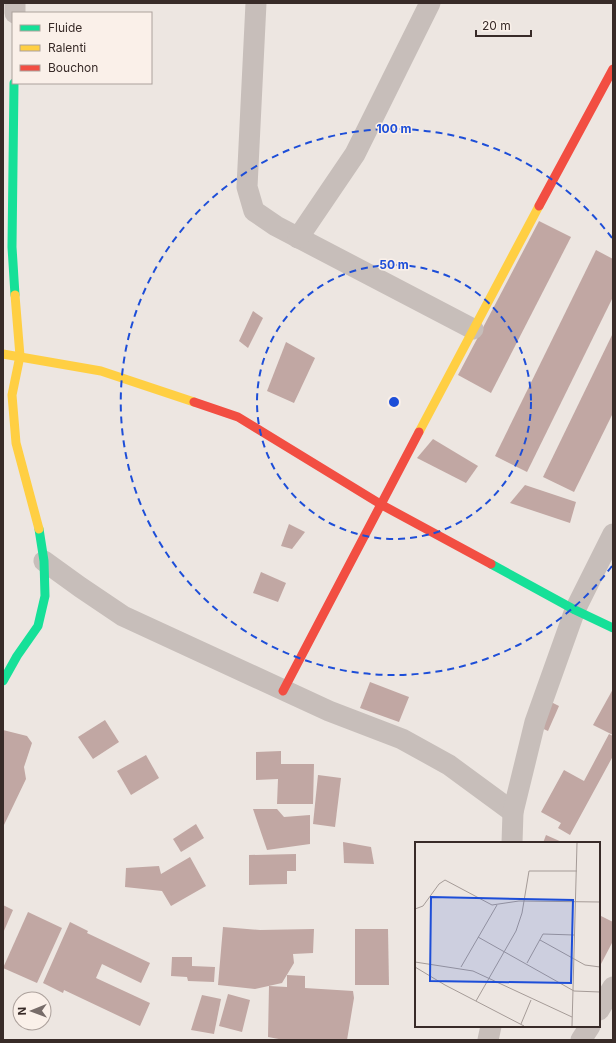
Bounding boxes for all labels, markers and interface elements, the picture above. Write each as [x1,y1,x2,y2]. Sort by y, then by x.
legend [12,12,152,84]
scale bar [476,12,531,38]
text: 20 m [482,18,511,33]
text: Fluide [48,20,82,35]
text: Ralenti [48,40,86,55]
text: Bouchon [48,60,98,75]
text: 100 m [376,121,412,136]
text: 50 m [379,257,409,272]
centre of rings [387,395,401,409]
inset map [415,842,600,1027]
north arrow [12,991,52,1031]
text: N [15,1007,29,1015]

